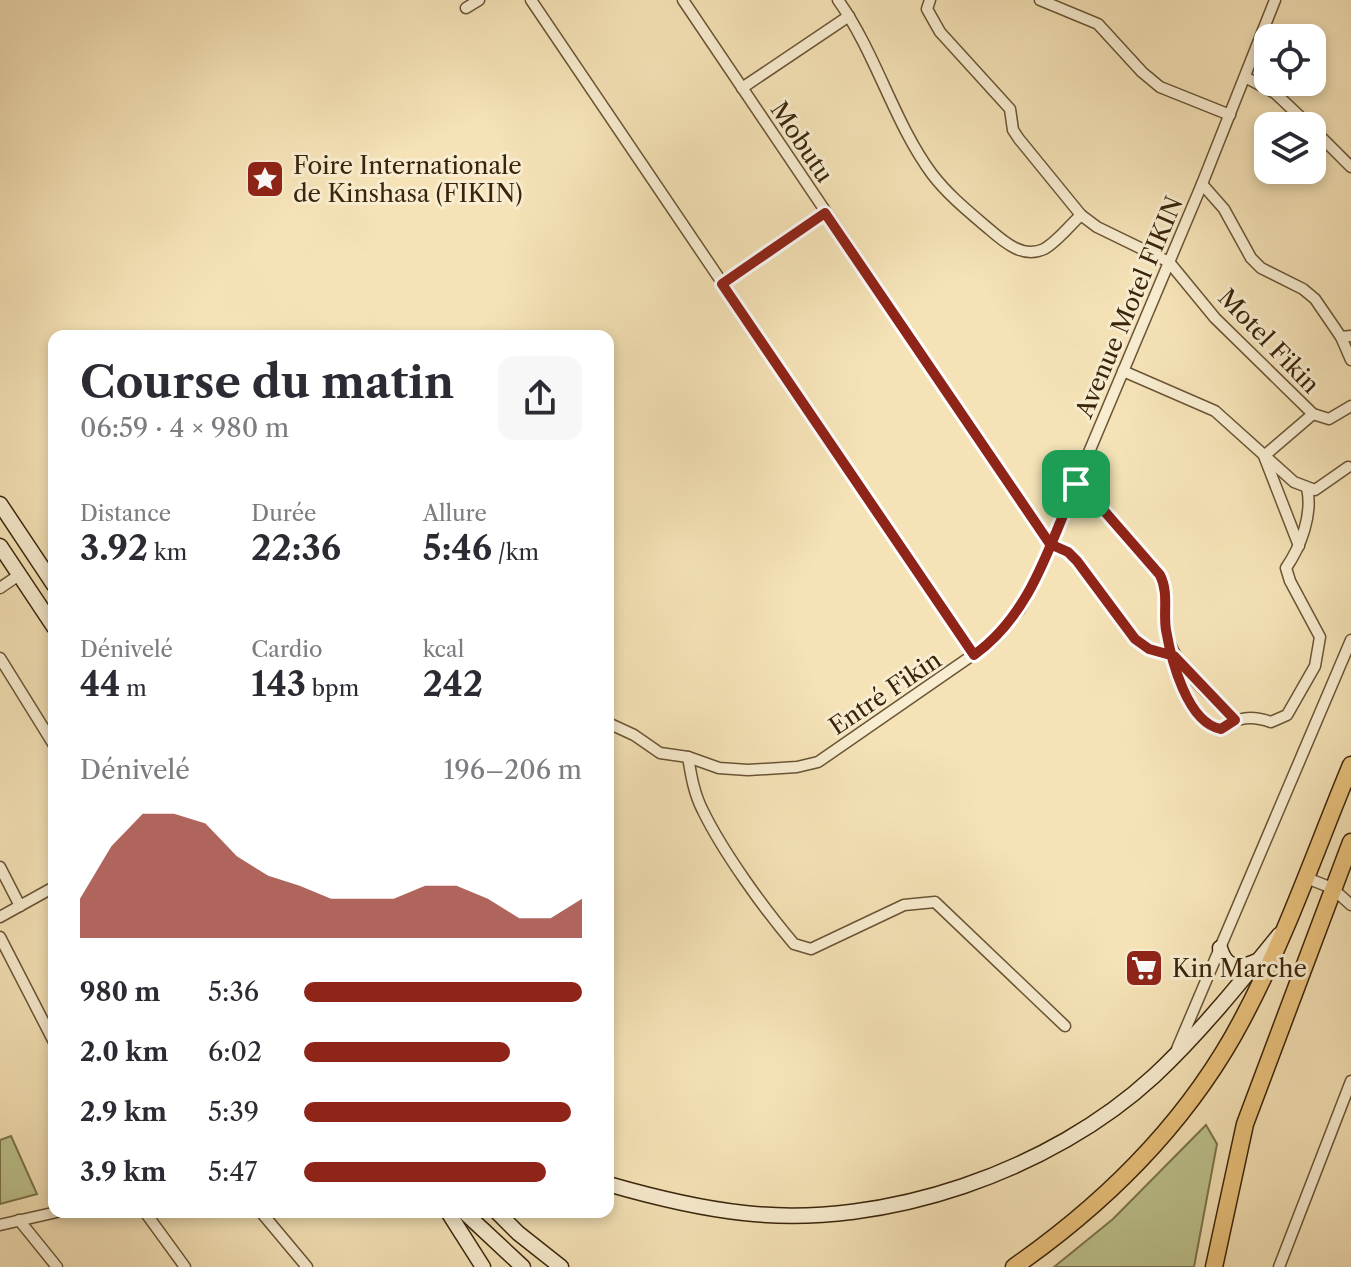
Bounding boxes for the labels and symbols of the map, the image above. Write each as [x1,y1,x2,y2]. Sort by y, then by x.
street label: Mobutu [765,96,840,188]
place label: Foire Internationale de Kinshasa (FIKIN) [293,151,522,208]
place icon: Foire Internationale de Kinshasa (FIKIN) [244,158,286,200]
street label: Avenue Motel FIKIN [1069,192,1189,423]
street label: Motel Fikin [1212,283,1326,399]
pin [1042,450,1110,518]
street label: Entré Fikin [824,645,946,741]
supermarket icon: Kin Marche [1123,947,1165,989]
place label: Kin Marche [1172,954,1307,983]

